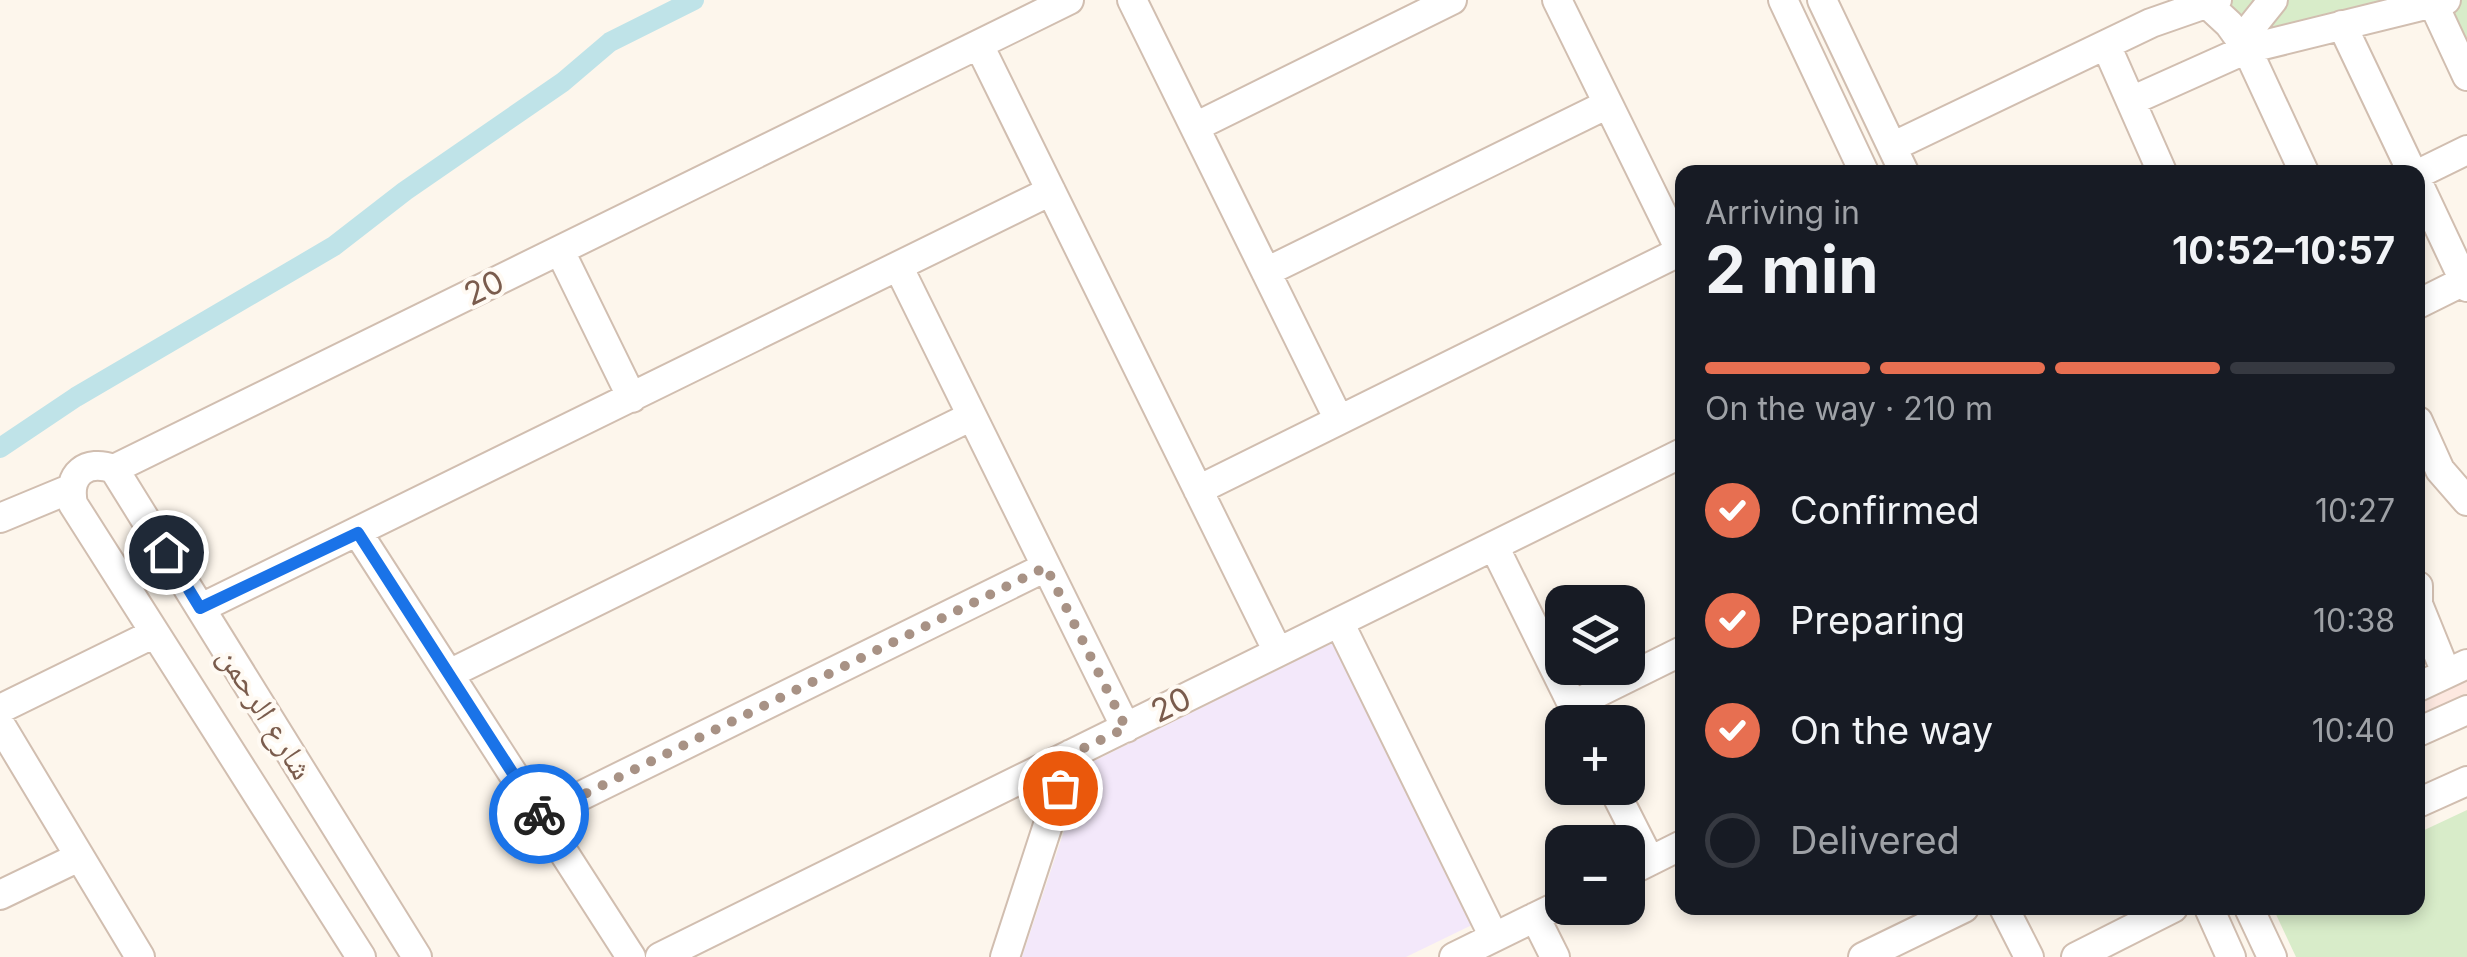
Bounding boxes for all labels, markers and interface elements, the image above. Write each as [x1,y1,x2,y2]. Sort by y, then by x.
text: Arriving in [1705,193,1860,232]
text: 10:52–10:57 [2172,227,2395,273]
text: 2 min [1705,230,1879,309]
street label: 20 [457,261,510,314]
text: On the way · 210 m [1705,389,1993,428]
icon: check [1705,483,1760,538]
text: Confirmed [1790,487,1980,533]
text: 10:27 [2315,491,2395,530]
pin [124,510,209,595]
icon: home [139,525,194,580]
map controls [1545,585,1645,925]
button: layers [1545,585,1645,685]
icon: check [1705,593,1760,648]
text: Preparing [1790,597,1965,643]
text: 10:38 [2313,601,2395,640]
street label: شارع الرحمن [209,639,323,787]
street label: 20 [1144,678,1197,731]
icon: check [1705,703,1760,758]
button: + [1545,705,1645,805]
text: On the way [1790,707,1993,753]
text: 10:40 [2312,711,2395,750]
pin [1018,746,1103,831]
icon: bag [1033,761,1088,816]
courier [489,764,589,864]
icon: bike [512,787,567,842]
text: Delivered [1790,817,1960,863]
button: − [1545,825,1645,925]

